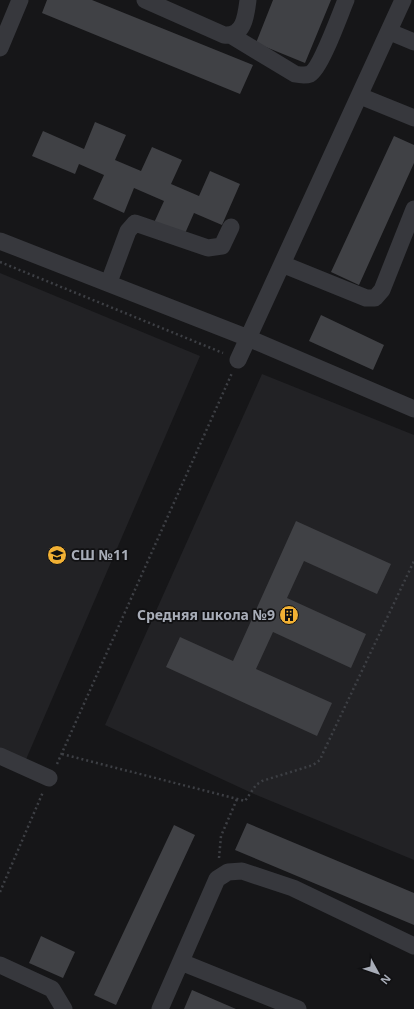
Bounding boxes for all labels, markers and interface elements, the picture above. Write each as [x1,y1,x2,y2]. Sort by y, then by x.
school or university icon: СШ №11 [46,544,68,566]
place label: СШ №11 [71,545,129,564]
building icon: Средняя школа №9 [278,604,300,626]
place label: Средняя школа №9 [137,605,275,624]
north arrow [358,953,398,993]
text: N [377,971,395,988]

